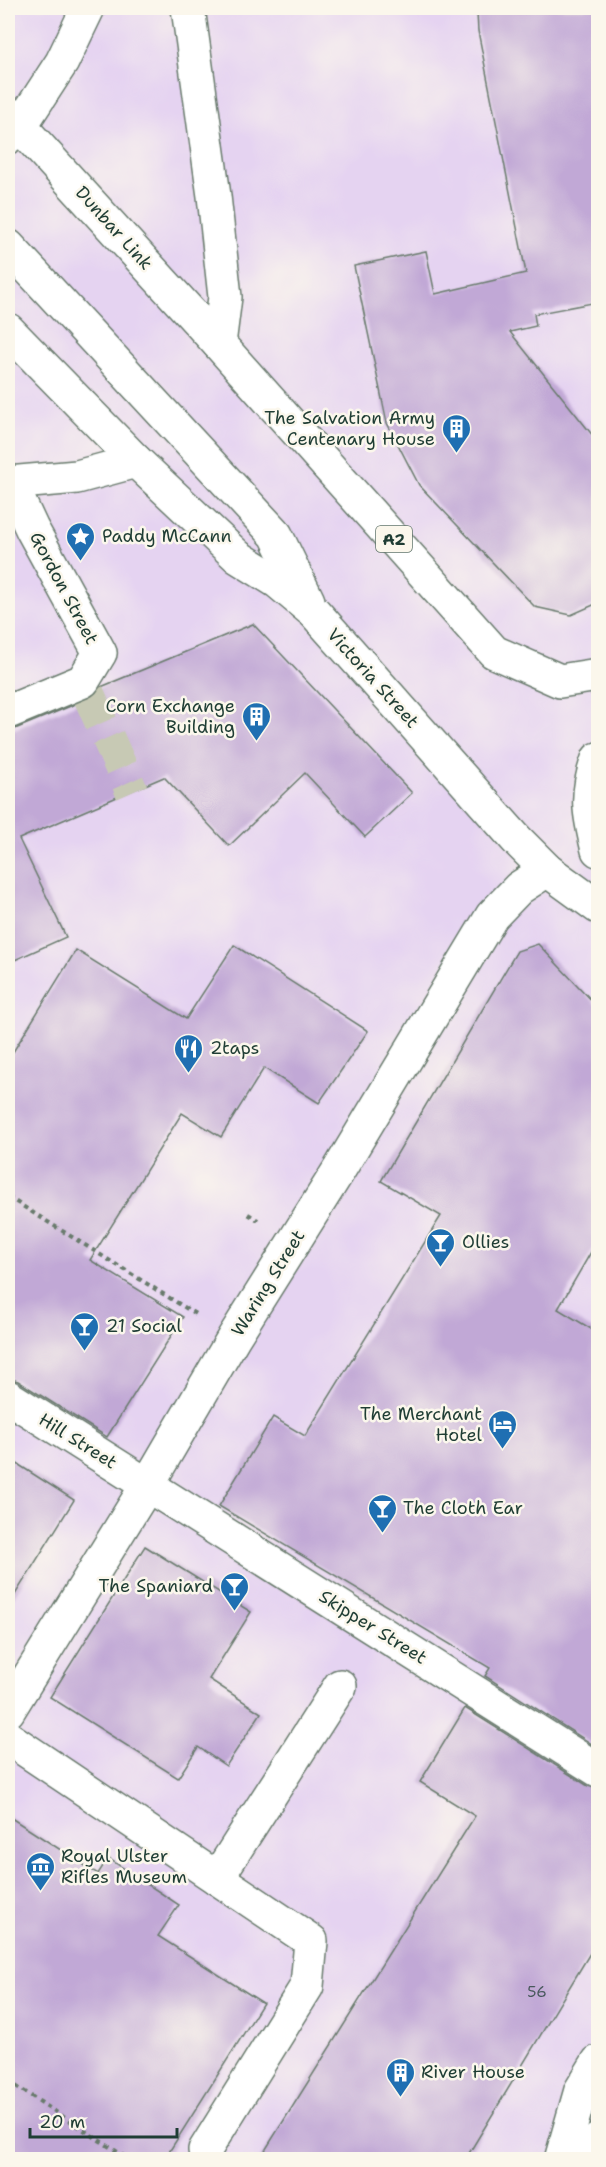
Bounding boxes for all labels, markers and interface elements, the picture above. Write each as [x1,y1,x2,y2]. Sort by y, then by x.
street label: Dunbar Link [70,181,158,275]
place label: The Salvation Army Centenary House [264,406,435,451]
building icon: The Salvation Army Centenary House [440,412,472,454]
place icon: Paddy McCann [65,520,97,562]
place label: Paddy McCann [102,524,232,548]
road number: A2 [376,526,412,552]
street label: Gordon Street [24,528,104,649]
street label: Victoria Street [322,623,424,733]
place label: Corn Exchange Building [105,694,235,739]
building icon: Corn Exchange Building [240,700,272,742]
restaurant icon: 2taps [173,1032,205,1074]
place label: 2taps [210,1036,260,1060]
street label: Waring Street [226,1225,310,1341]
bar icon: Ollies [425,1226,457,1268]
place label: Ollies [462,1230,509,1254]
bar icon: 21 Social [69,1310,101,1352]
place label: 21 Social [106,1314,183,1338]
place label: The Merchant Hotel [360,1402,483,1447]
street label: Hill Street [34,1408,122,1475]
hotel icon: The Merchant Hotel [487,1408,519,1450]
bar icon: The Cloth Ear [366,1492,398,1534]
place label: The Cloth Ear [403,1496,523,1520]
bar icon: The Spaniard [218,1570,250,1612]
place label: The Spaniard [99,1574,213,1598]
street label: Skipper Street [315,1584,431,1670]
place label: Royal Ulster Rifles Museum [61,1844,187,1889]
museum icon: Royal Ulster Rifles Museum [24,1850,56,1892]
house number: 56 [527,1982,547,2002]
building icon: River House [384,2056,416,2098]
place label: River House [421,2060,525,2084]
scale bar [30,2101,177,2139]
text: 20 m [39,2110,85,2134]

